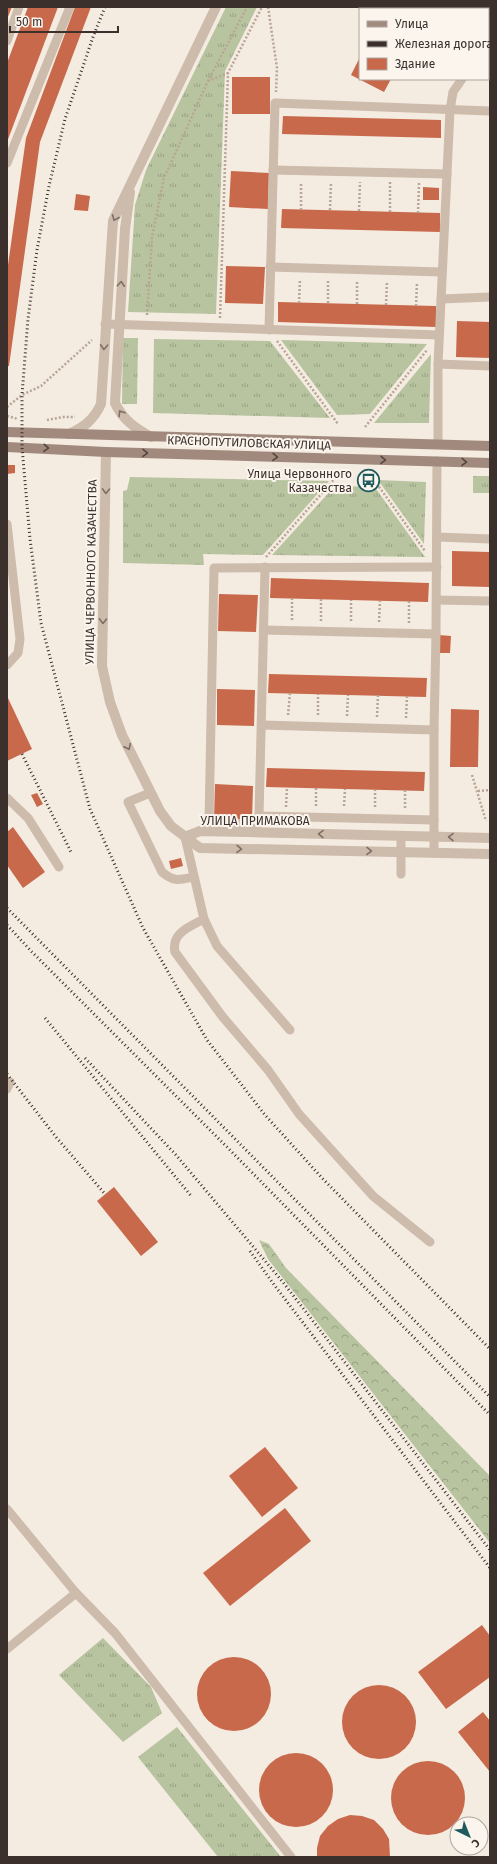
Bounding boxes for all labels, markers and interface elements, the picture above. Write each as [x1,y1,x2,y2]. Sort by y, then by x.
scale bar [10,8,118,34]
legend [359,8,489,80]
text: 50 m [16,15,42,29]
text: Улица [395,17,429,31]
text: Железная дорога [395,37,493,51]
text: Здание [395,57,435,71]
one-way arrow [111,214,119,221]
one-way arrow [117,281,126,287]
one-way arrow [99,344,108,350]
one-way arrow [118,410,125,417]
street label: КРАСНОПУТИЛОВСКАЯ УЛИЦА [167,433,331,453]
one-way arrow [43,444,49,453]
one-way arrow [142,449,148,457]
one-way arrow [272,453,278,461]
one-way arrow [380,456,386,464]
one-way arrow [461,458,467,466]
place label: Улица Червонного Казачества [247,467,352,495]
bus stop icon: Улица Червонного Казачества [355,468,381,494]
street label: УЛИЦА ЧЕРВОННОГО КАЗАЧЕСТВА [82,479,100,665]
one-way arrow [102,488,110,494]
one-way arrow [99,618,107,624]
one-way arrow [123,742,131,750]
street label: УЛИЦА ПРИМАКОВА [200,814,310,828]
one-way arrow [318,830,324,838]
one-way arrow [448,833,454,841]
one-way arrow [236,844,242,853]
one-way arrow [366,847,372,855]
north arrow [449,1816,489,1856]
text: С [468,1836,482,1850]

